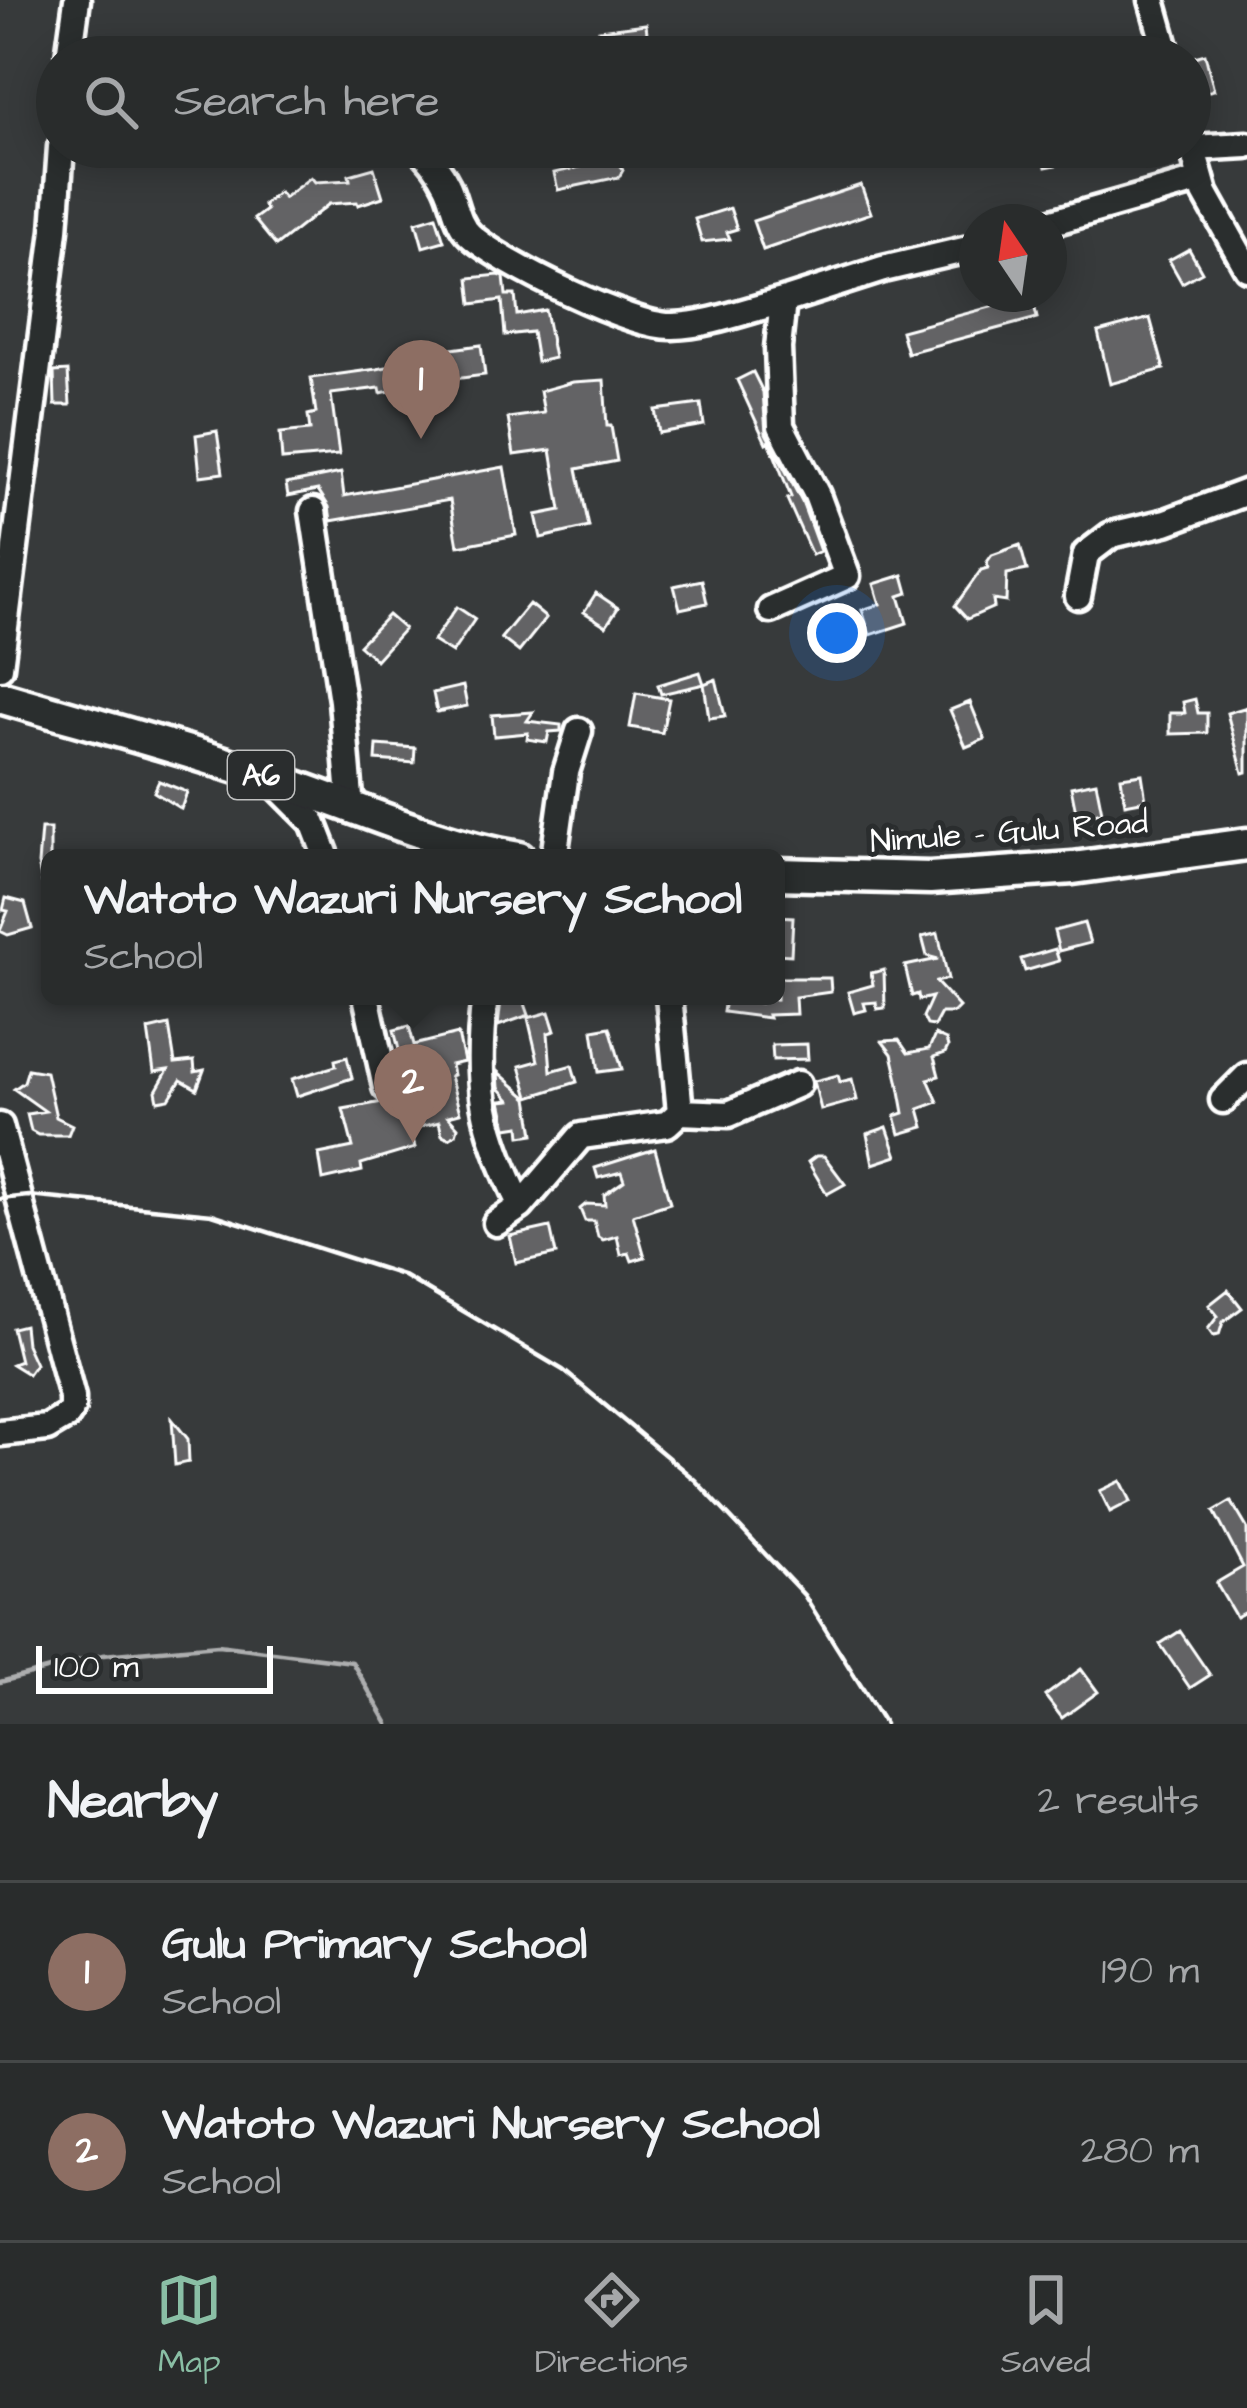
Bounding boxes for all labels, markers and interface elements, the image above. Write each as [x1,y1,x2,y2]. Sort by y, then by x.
search box [36,36,1211,168]
icon: search [78,69,144,135]
text: Search here [174,71,440,133]
north arrow [959,204,1067,312]
pin: 1 [382,340,460,439]
your location [807,603,867,663]
road number: A6 [228,751,294,799]
street label: Nimule - Gulu Road [869,799,1150,865]
popup [41,849,785,1005]
text: Watoto Wazuri Nursery School [84,869,742,931]
text: School [84,931,203,985]
pin: 2 [374,1044,452,1143]
scale bar [36,1640,273,1693]
text: 100 m [54,1644,139,1690]
text: Nearby [48,1767,218,1838]
text: 2 results [1038,1775,1199,1829]
text: Gulu Primary School [162,1914,587,1976]
text: 1 [85,1945,90,1999]
text: 190 m [1101,1945,1199,1999]
text: School [162,1976,281,2030]
text: Watoto Wazuri Nursery School [162,2094,820,2156]
text: 2 [76,2125,98,2179]
text: 280 m [1081,2125,1199,2179]
text: School [162,2156,281,2210]
tab: Map [156,2267,222,2385]
tab: Directions [535,2267,688,2385]
tab: Saved [1001,2267,1091,2385]

